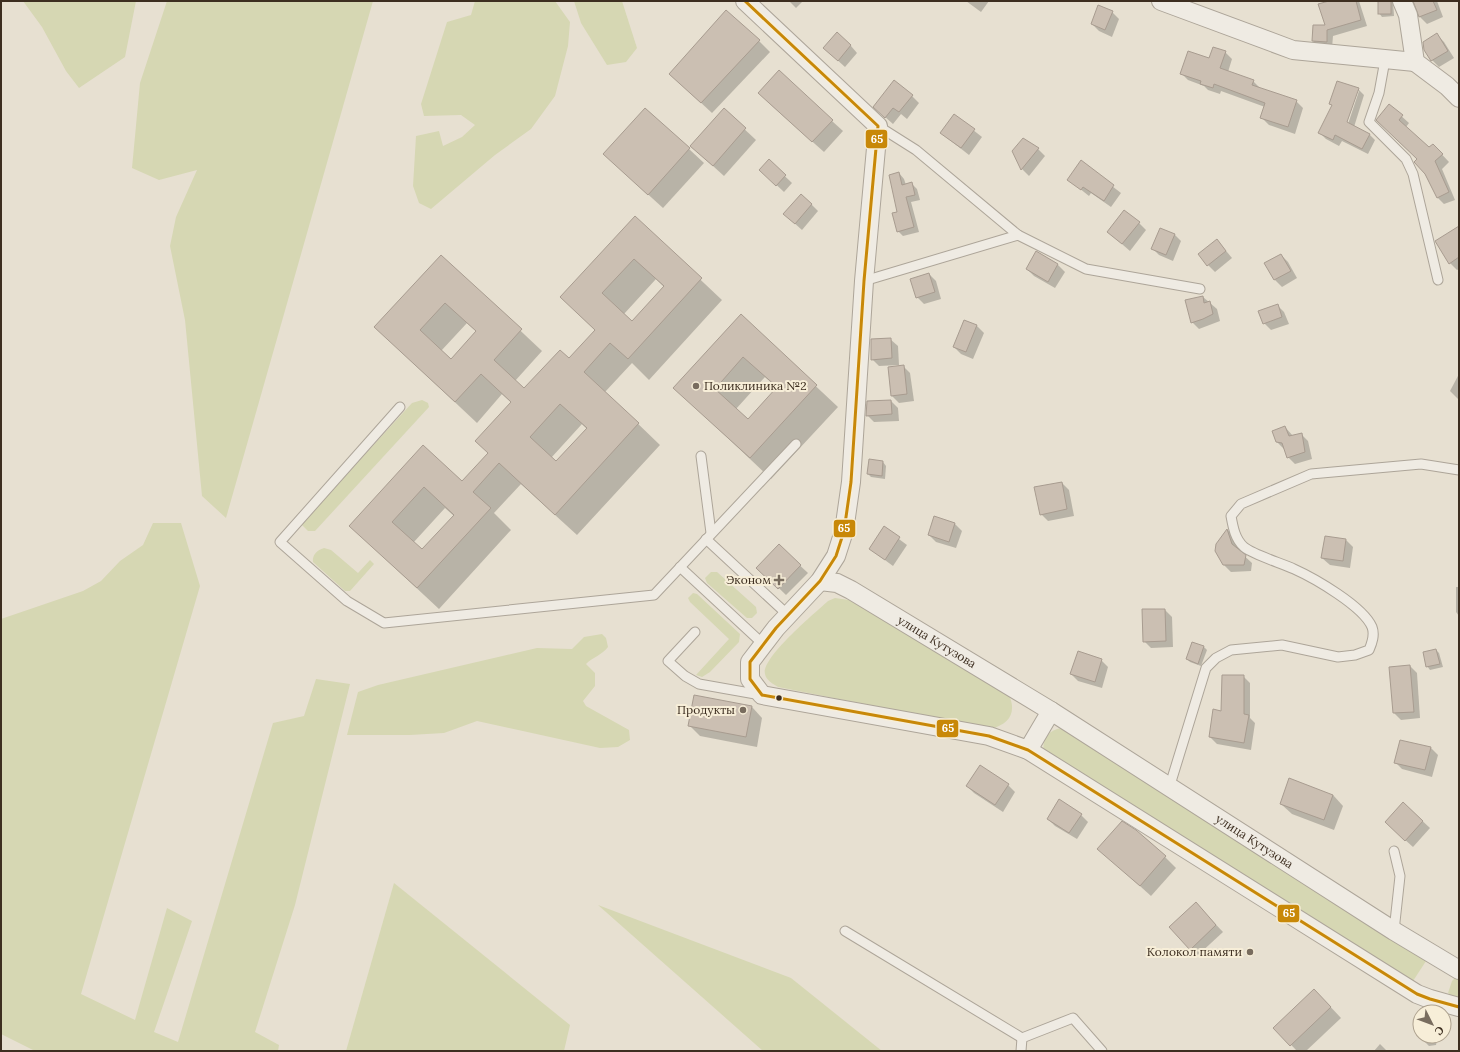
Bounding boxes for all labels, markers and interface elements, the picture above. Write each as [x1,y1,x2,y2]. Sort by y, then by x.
line badge: 65 [865,129,888,149]
text: 65 [871,132,883,146]
place label: Поликлиника №2 [704,378,807,393]
marker: Поликлиника №2 [691,381,701,391]
line badge: 65 [833,519,856,538]
text: 65 [838,521,850,535]
place label: Эконом [726,572,771,587]
marker: Эконом [774,575,784,585]
street label: улица Кутузова [895,612,979,671]
unlabelled marker [774,693,784,703]
place label: Продукты [677,702,735,717]
marker: Продукты [738,705,748,715]
line badge: 65 [936,719,959,738]
text: 65 [942,721,954,735]
street label: улица Кутузова [1213,811,1296,871]
line badge: 65 [1277,904,1300,923]
text: 65 [1283,906,1295,920]
place label: Колокол памяти [1147,944,1242,959]
marker: Колокол памяти [1245,947,1255,957]
north arrow [1412,1004,1452,1044]
text: С [1431,1023,1447,1039]

